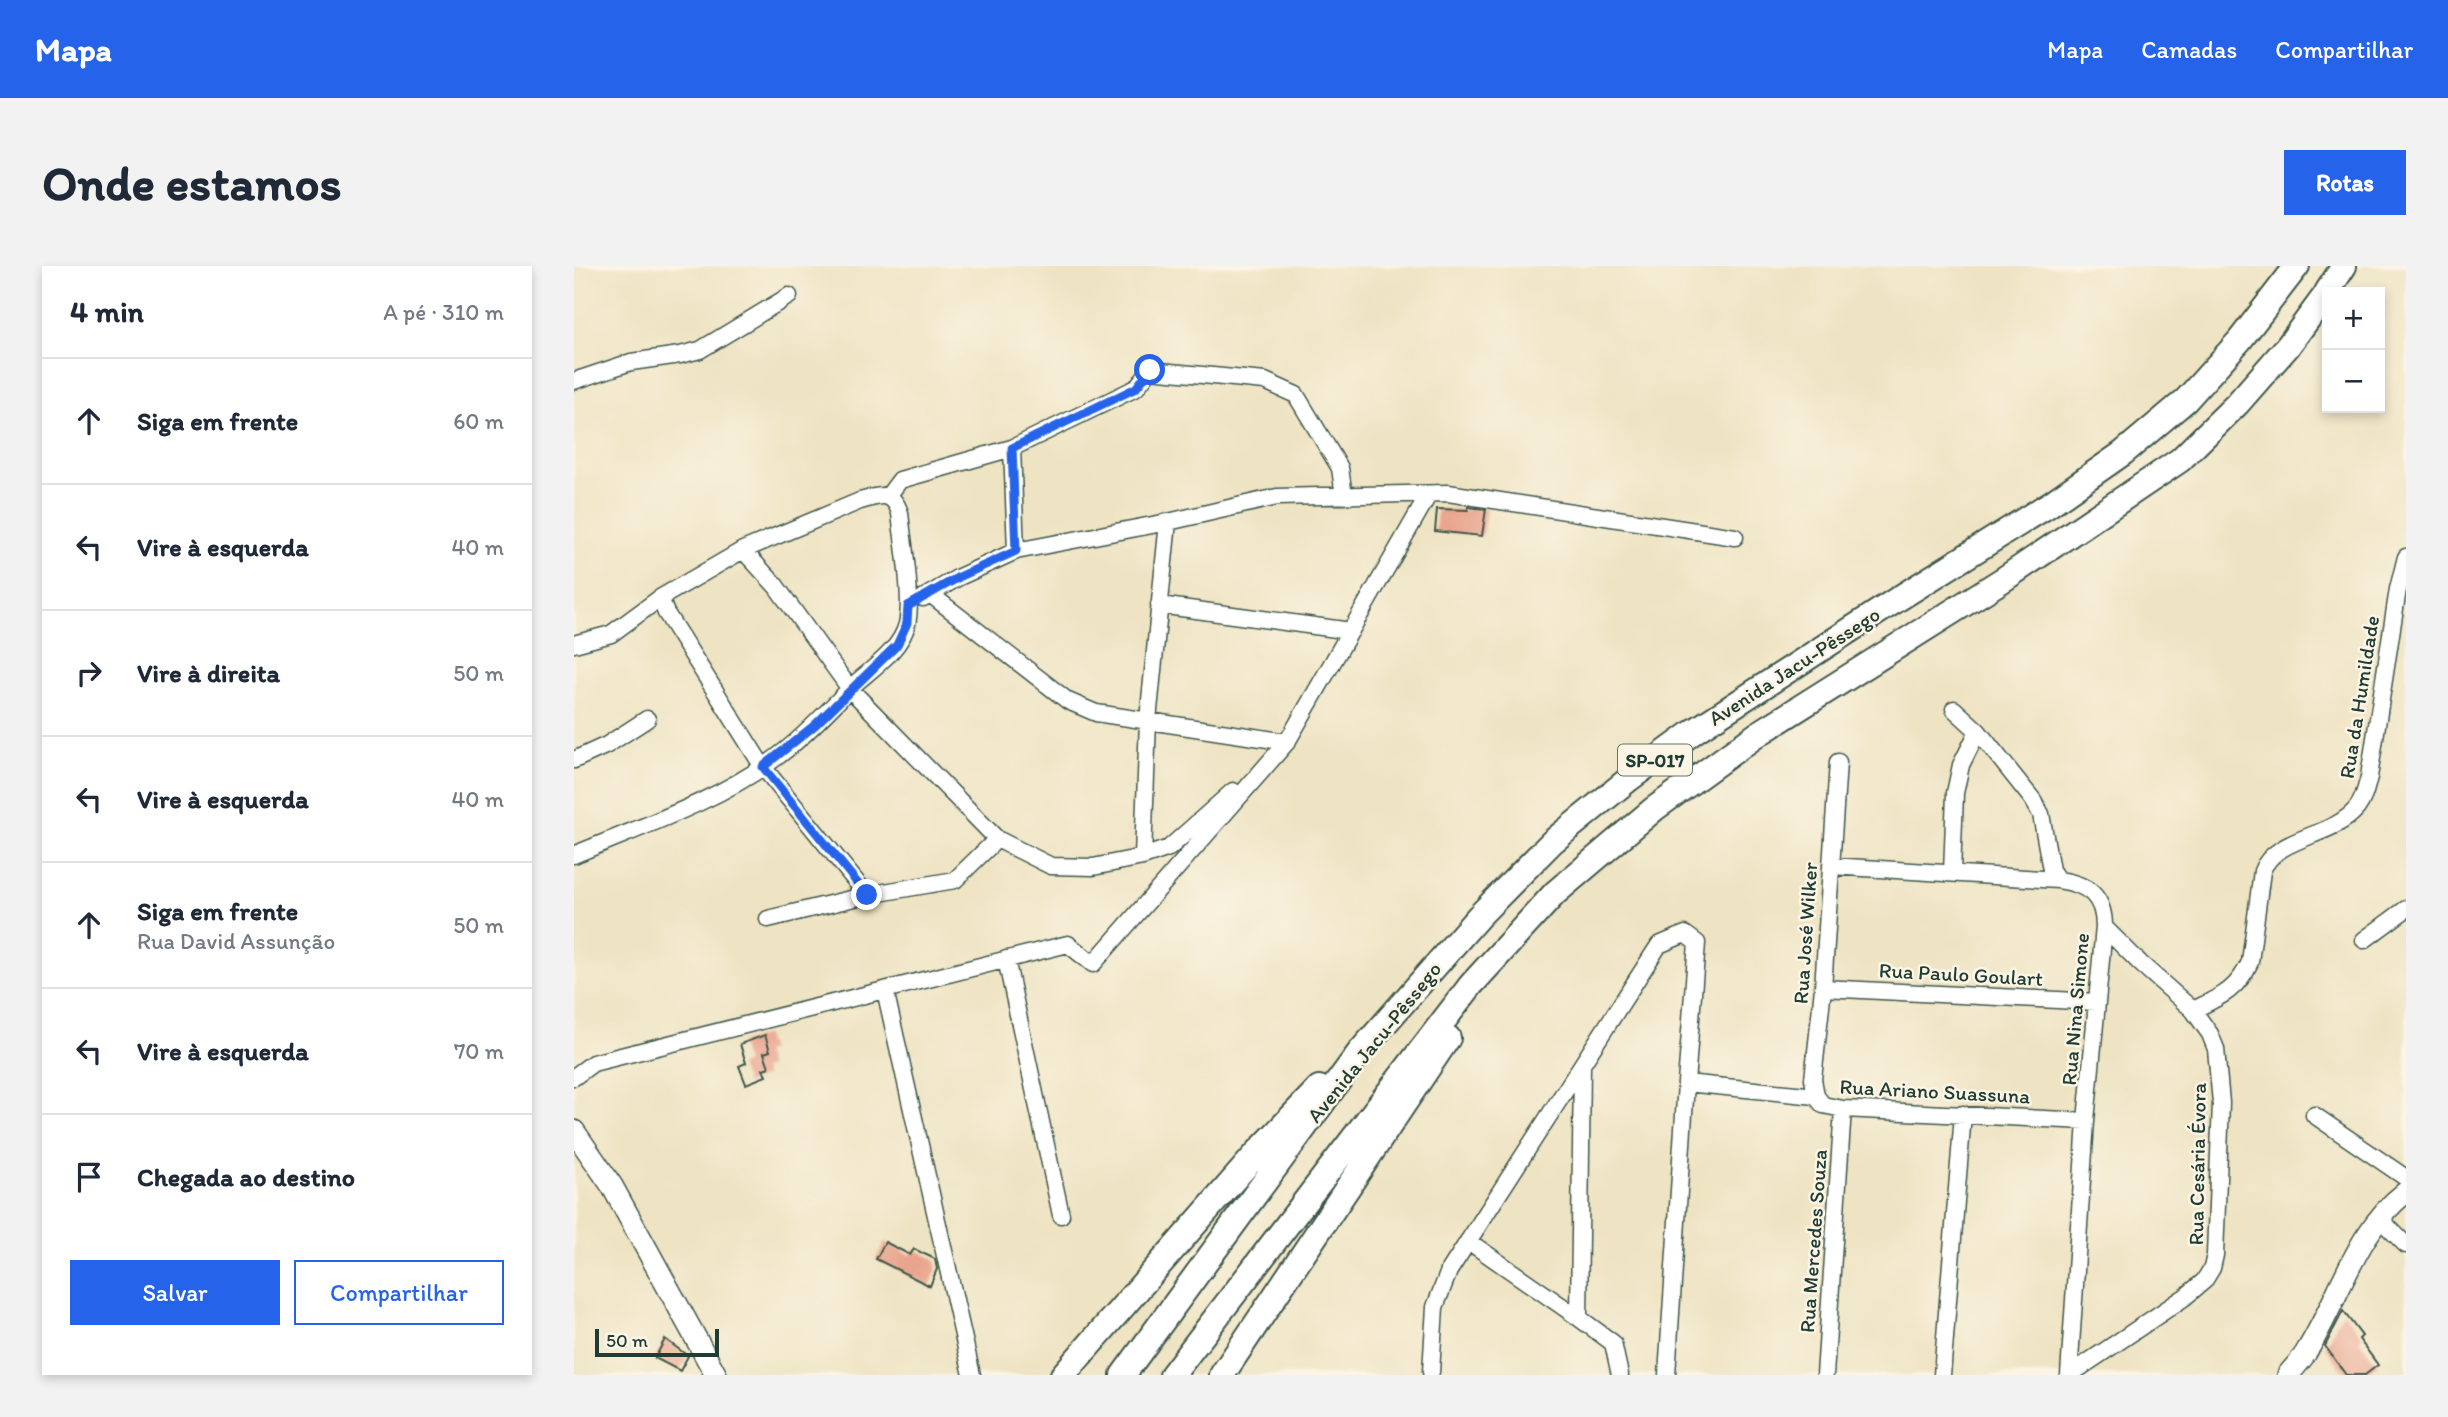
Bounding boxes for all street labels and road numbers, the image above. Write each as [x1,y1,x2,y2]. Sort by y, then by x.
street label: Avenida Jacu-Pêssego [1704,601,1884,731]
street label: Rua da Humildade [2334,614,2384,780]
road number: SP-017 [1618,744,1692,775]
street label: Rua José Wilker [1788,861,1822,1005]
street label: Rua Nina Simone [2056,932,2094,1086]
street label: Avenida Jacu-Pêssego [1302,957,1446,1127]
street label: Rua Paulo Goulart [1878,957,2044,991]
street label: Rua Ariano Suassuna [1839,1074,2031,1108]
street label: Rua Cesária Évora [2183,1082,2211,1246]
street label: Rua Mercedes Souza [1794,1148,1832,1334]

